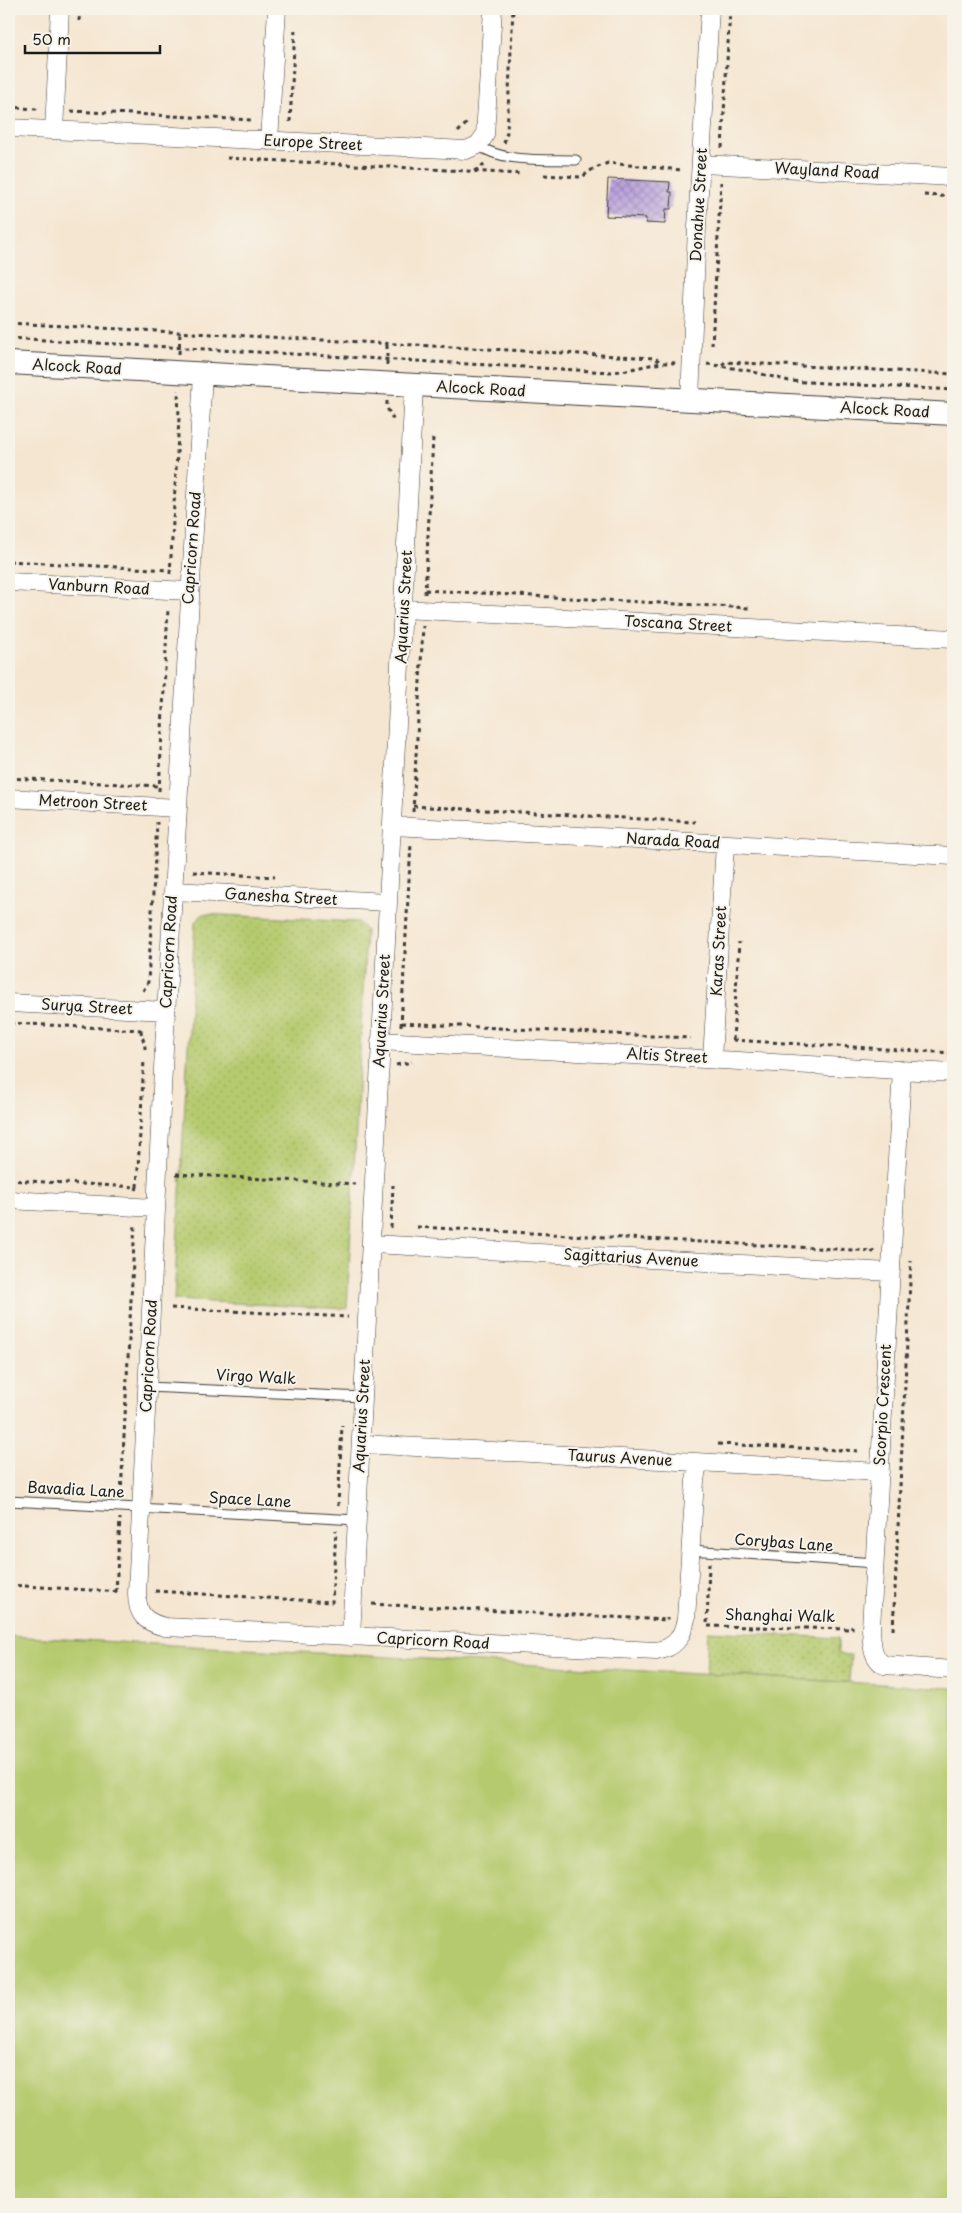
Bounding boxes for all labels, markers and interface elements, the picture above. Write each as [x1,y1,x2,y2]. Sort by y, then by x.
scale bar [25,22,160,54]
text: 50 m [32,27,71,50]
street label: Europe Street [263,127,363,156]
street label: Donahue Street [683,147,712,263]
street label: Wayland Road [774,155,880,184]
street label: Alcock Road [32,352,122,379]
street label: Alcock Road [436,374,526,401]
street label: Alcock Road [840,395,930,422]
street label: Capricorn Road [175,491,206,605]
street label: Aquarius Street [388,549,417,664]
street label: Vanburn Road [48,571,150,600]
street label: Toscana Street [623,608,733,637]
street label: Metroon Street [38,787,148,816]
street label: Narada Road [625,826,721,853]
street label: Ganesha Street [224,881,339,910]
street label: Capricorn Road [153,895,182,1009]
street label: Karas Street [704,905,731,997]
street label: Aquarius Street [366,953,395,1068]
street label: Surya Street [41,992,133,1019]
street label: Altis Street [626,1041,708,1068]
street label: Sagittarius Avenue [563,1241,699,1272]
street label: Capricorn Road [133,1299,162,1413]
street label: Scorpio Crescent [867,1344,896,1466]
street label: Aquarius Street [346,1358,375,1473]
street label: Virgo Walk [215,1362,297,1389]
street label: Taurus Avenue [567,1442,673,1471]
street label: Bavadia Lane [27,1474,125,1503]
street label: Space Lane [208,1485,292,1512]
street label: Corybas Lane [734,1527,834,1556]
street label: Shanghai Walk [725,1602,835,1627]
street label: Capricorn Road [376,1625,490,1654]

